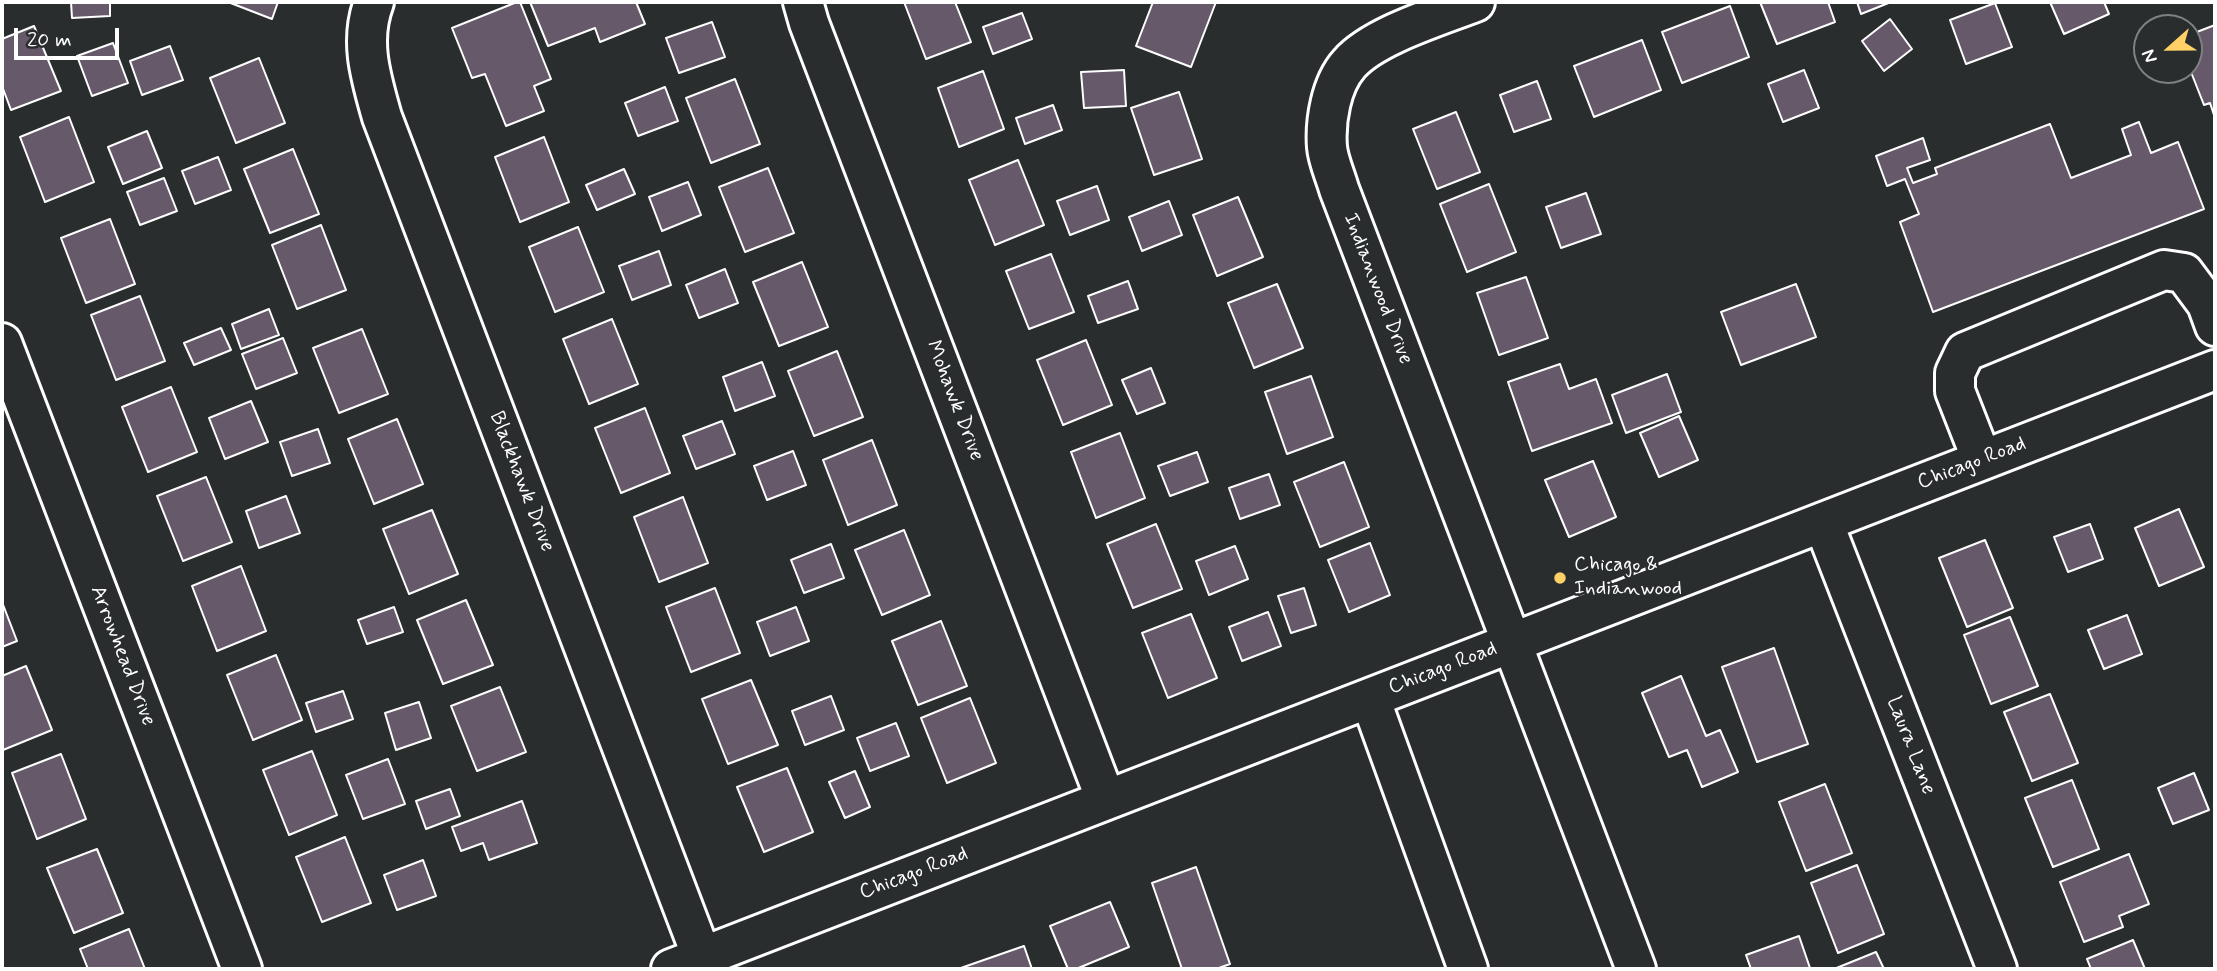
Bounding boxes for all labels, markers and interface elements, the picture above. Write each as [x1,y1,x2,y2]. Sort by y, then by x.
scale bar [18,14,122,58]
north arrow [2133,14,2203,84]
text: 20 m [27,26,72,54]
text: N [2136,46,2164,66]
street label: Indianwood Drive [1337,210,1417,368]
street label: Mohawk Drive [919,337,989,465]
street label: Blackhawk Drive [483,408,559,556]
street label: Chicago Road [1914,432,2030,496]
place label: Chicago & Indianwood [1574,553,1682,603]
marker: Chicago & Indianwood [1552,570,1568,586]
street label: Arrowhead Drive [84,582,160,730]
street label: Chicago Road [1385,637,1501,701]
street label: Laura Lane [1880,693,1940,799]
street label: Chicago Road [856,842,972,906]

